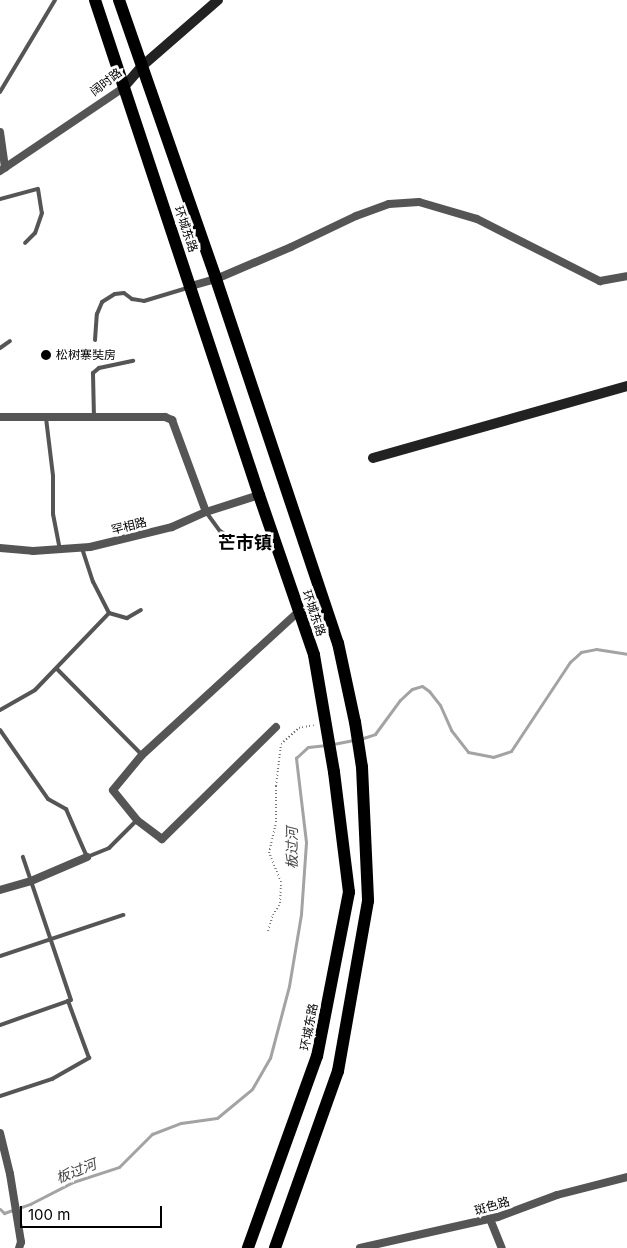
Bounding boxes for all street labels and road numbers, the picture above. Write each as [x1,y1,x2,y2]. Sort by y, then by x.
street label: 阔时路 [87,65,125,99]
street label: 环城东路 [171,204,201,254]
street label: 罕相路 [110,515,148,537]
street label: 环城东路 [299,588,329,638]
street label: 环城东路 [297,1002,321,1052]
street label: 斑色路 [473,1194,511,1218]

